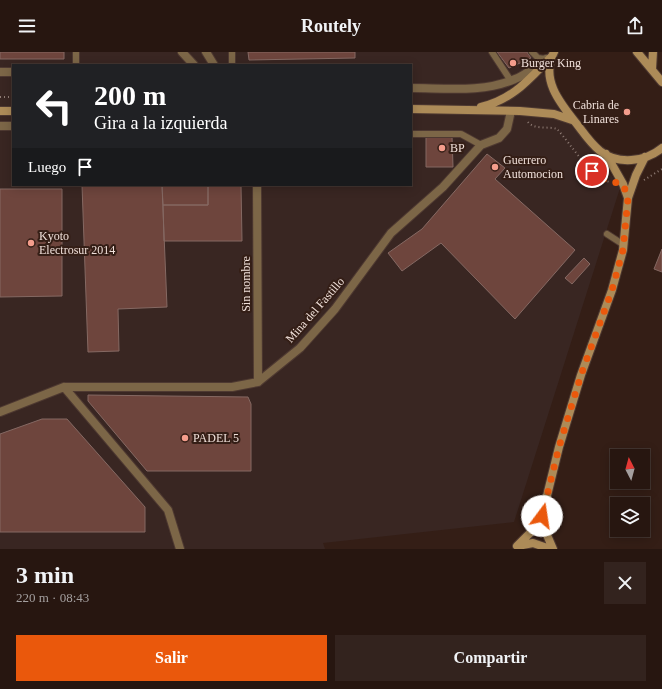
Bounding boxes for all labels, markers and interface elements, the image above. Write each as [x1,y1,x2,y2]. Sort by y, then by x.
icon: menu [16,15,38,37]
icon: share [624,15,646,37]
text: Routely [301,16,361,36]
place label: Burger King [521,56,581,70]
marker: Burger King [508,58,518,68]
icon: left [28,80,80,132]
text: 200 m [94,80,166,111]
place label: Cabria de Linares [573,98,619,126]
marker: Cabria de Linares [622,107,632,117]
text: Gira a la izquierda [94,113,227,133]
place label: BP [450,141,465,155]
marker: BP [437,143,447,153]
place label: Guerrero Automocion [503,153,563,181]
pin [575,154,609,188]
icon: arrive [74,156,96,178]
text: Luego [28,159,66,175]
icon: arrive [581,160,603,182]
marker: Guerrero Automocion [490,162,500,172]
place label: Kyoto Electrosur 2014 [39,229,115,257]
marker: Kyoto Electrosur 2014 [26,238,36,248]
street label: Sin nombre [239,256,253,312]
street label: Mina del Fastillo [283,274,347,346]
place label: PADEL 5 [193,431,239,445]
marker: PADEL 5 [180,433,190,443]
north arrow [610,449,650,489]
map controls [610,449,650,537]
position arrow [521,495,563,537]
button: layers [610,497,650,537]
text: 3 min [16,562,74,588]
button: close [604,562,646,604]
text: 220 m · 08:43 [16,590,89,605]
button: Salir [16,635,327,681]
button: Compartir [335,635,646,681]

